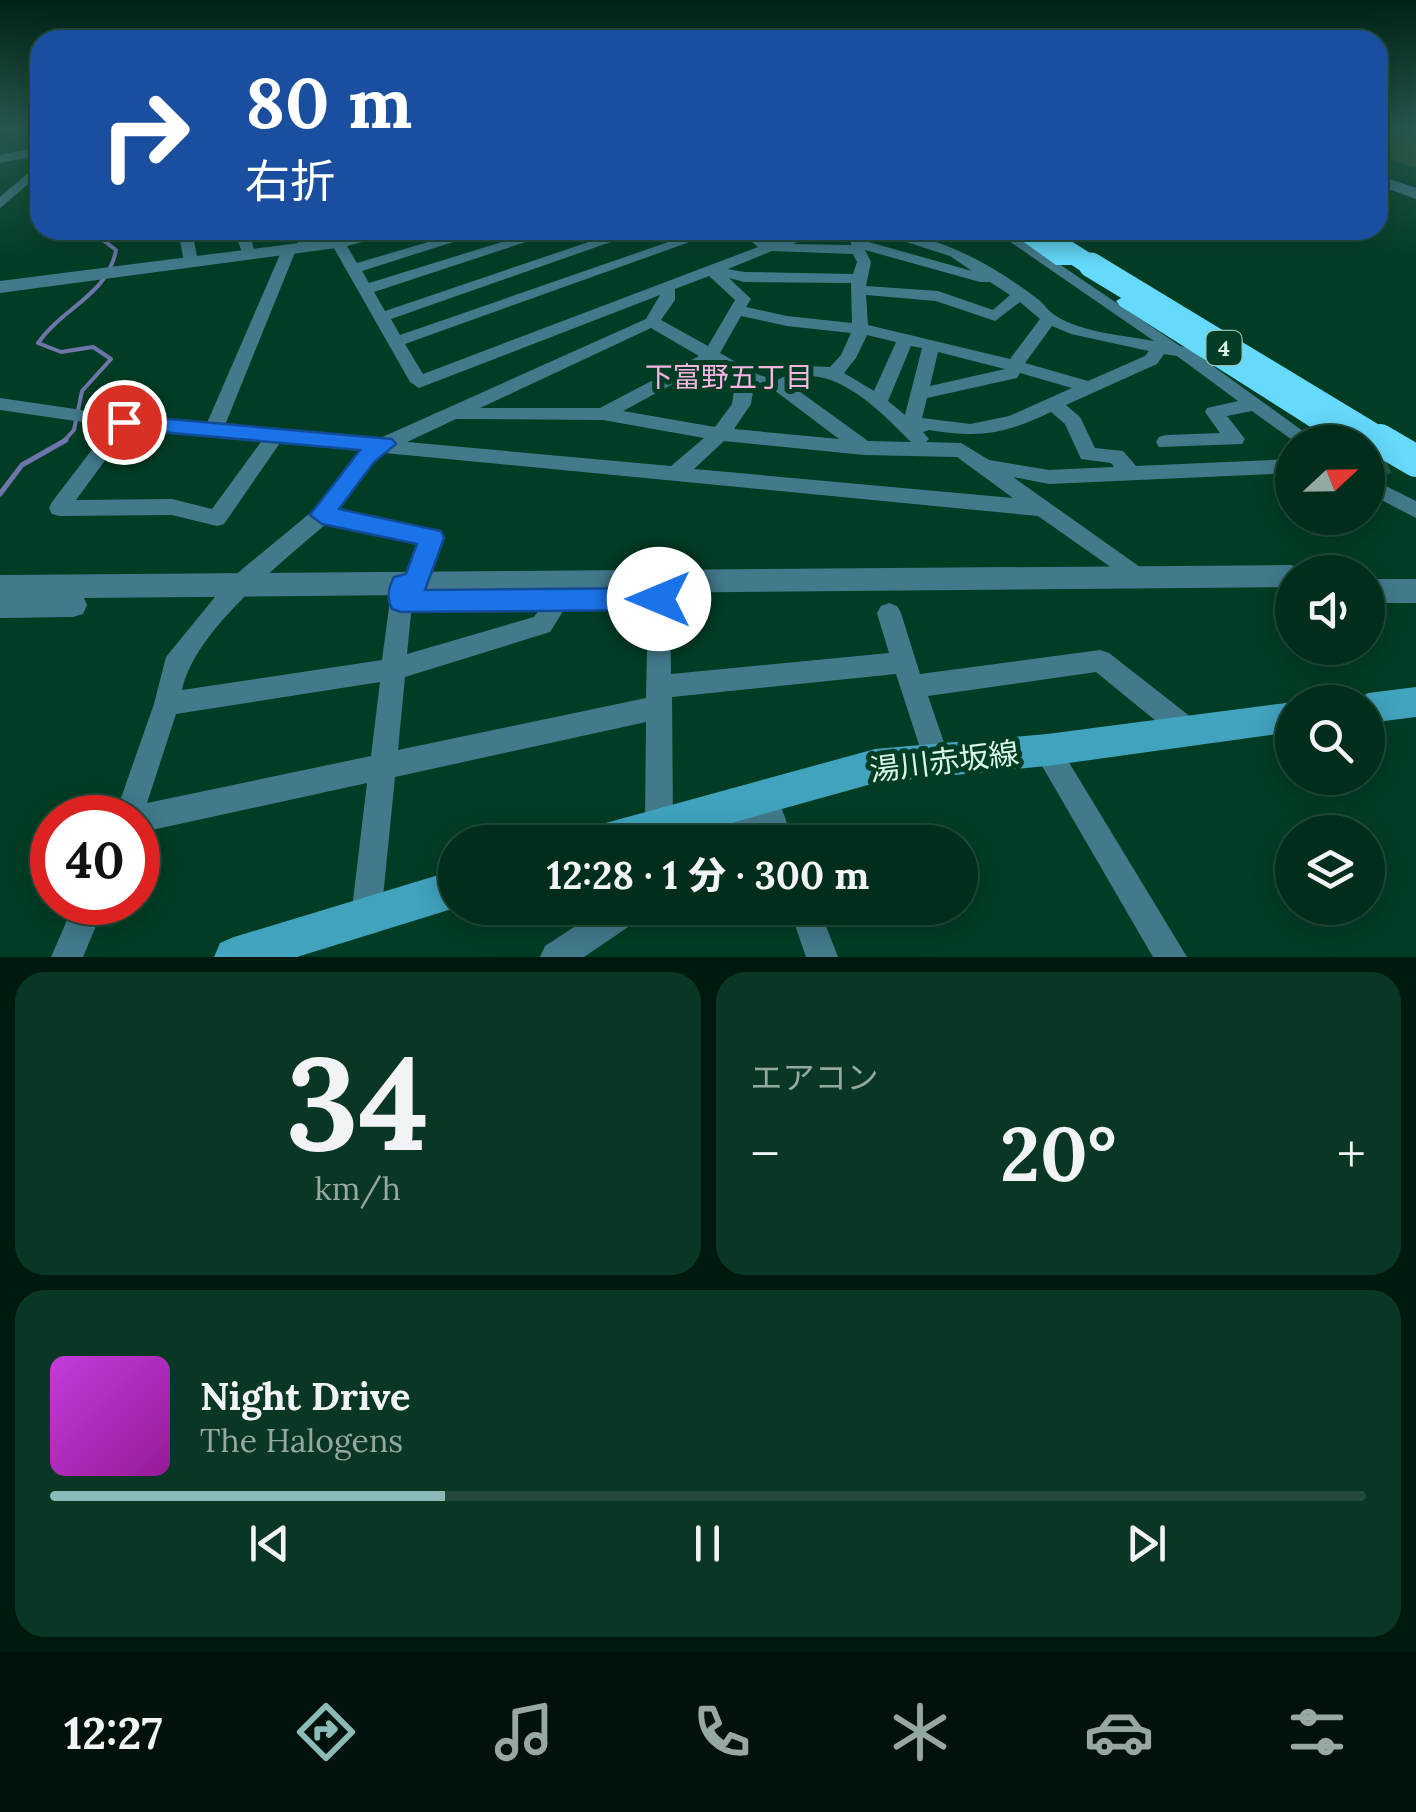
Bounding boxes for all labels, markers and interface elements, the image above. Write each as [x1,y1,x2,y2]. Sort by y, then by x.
text: 80 m [245,58,412,147]
icon: right [80,70,210,200]
text: 右折 [245,152,335,209]
road number: 4 [1206,331,1242,365]
district label: 下富野五丁目 [645,359,813,395]
pin [82,380,167,465]
icon: arrive [97,395,152,450]
north arrow [1275,425,1385,535]
map controls [1275,425,1385,925]
position arrow [607,547,711,651]
button: sound [1275,555,1385,665]
button: search [1275,685,1385,795]
street label: 湯川赤坂線 [867,733,1021,789]
speed limit sign: 40 [30,795,160,925]
button: layers [1275,815,1385,925]
text: 12:28 · 1 分 · 300 m [547,851,869,899]
text: 34 [286,1019,430,1186]
text: エアコン [751,1057,879,1098]
text: 20° [1000,1106,1116,1202]
text: − [751,1119,780,1189]
text: + [1337,1119,1366,1189]
text: km/h [315,1168,401,1209]
text: Night Drive [200,1372,411,1420]
text: The Halogens [200,1420,403,1461]
icon: previous [242,1516,297,1571]
icon: pause [680,1516,735,1571]
icon: next [1119,1516,1174,1571]
icon: directions [291,1697,361,1767]
icon: music [489,1697,559,1767]
icon: phone [687,1697,757,1767]
icon: climate [885,1697,955,1767]
icon: car [1084,1697,1154,1767]
icon: filters [1282,1697,1352,1767]
text: 12:27 [64,1704,163,1761]

